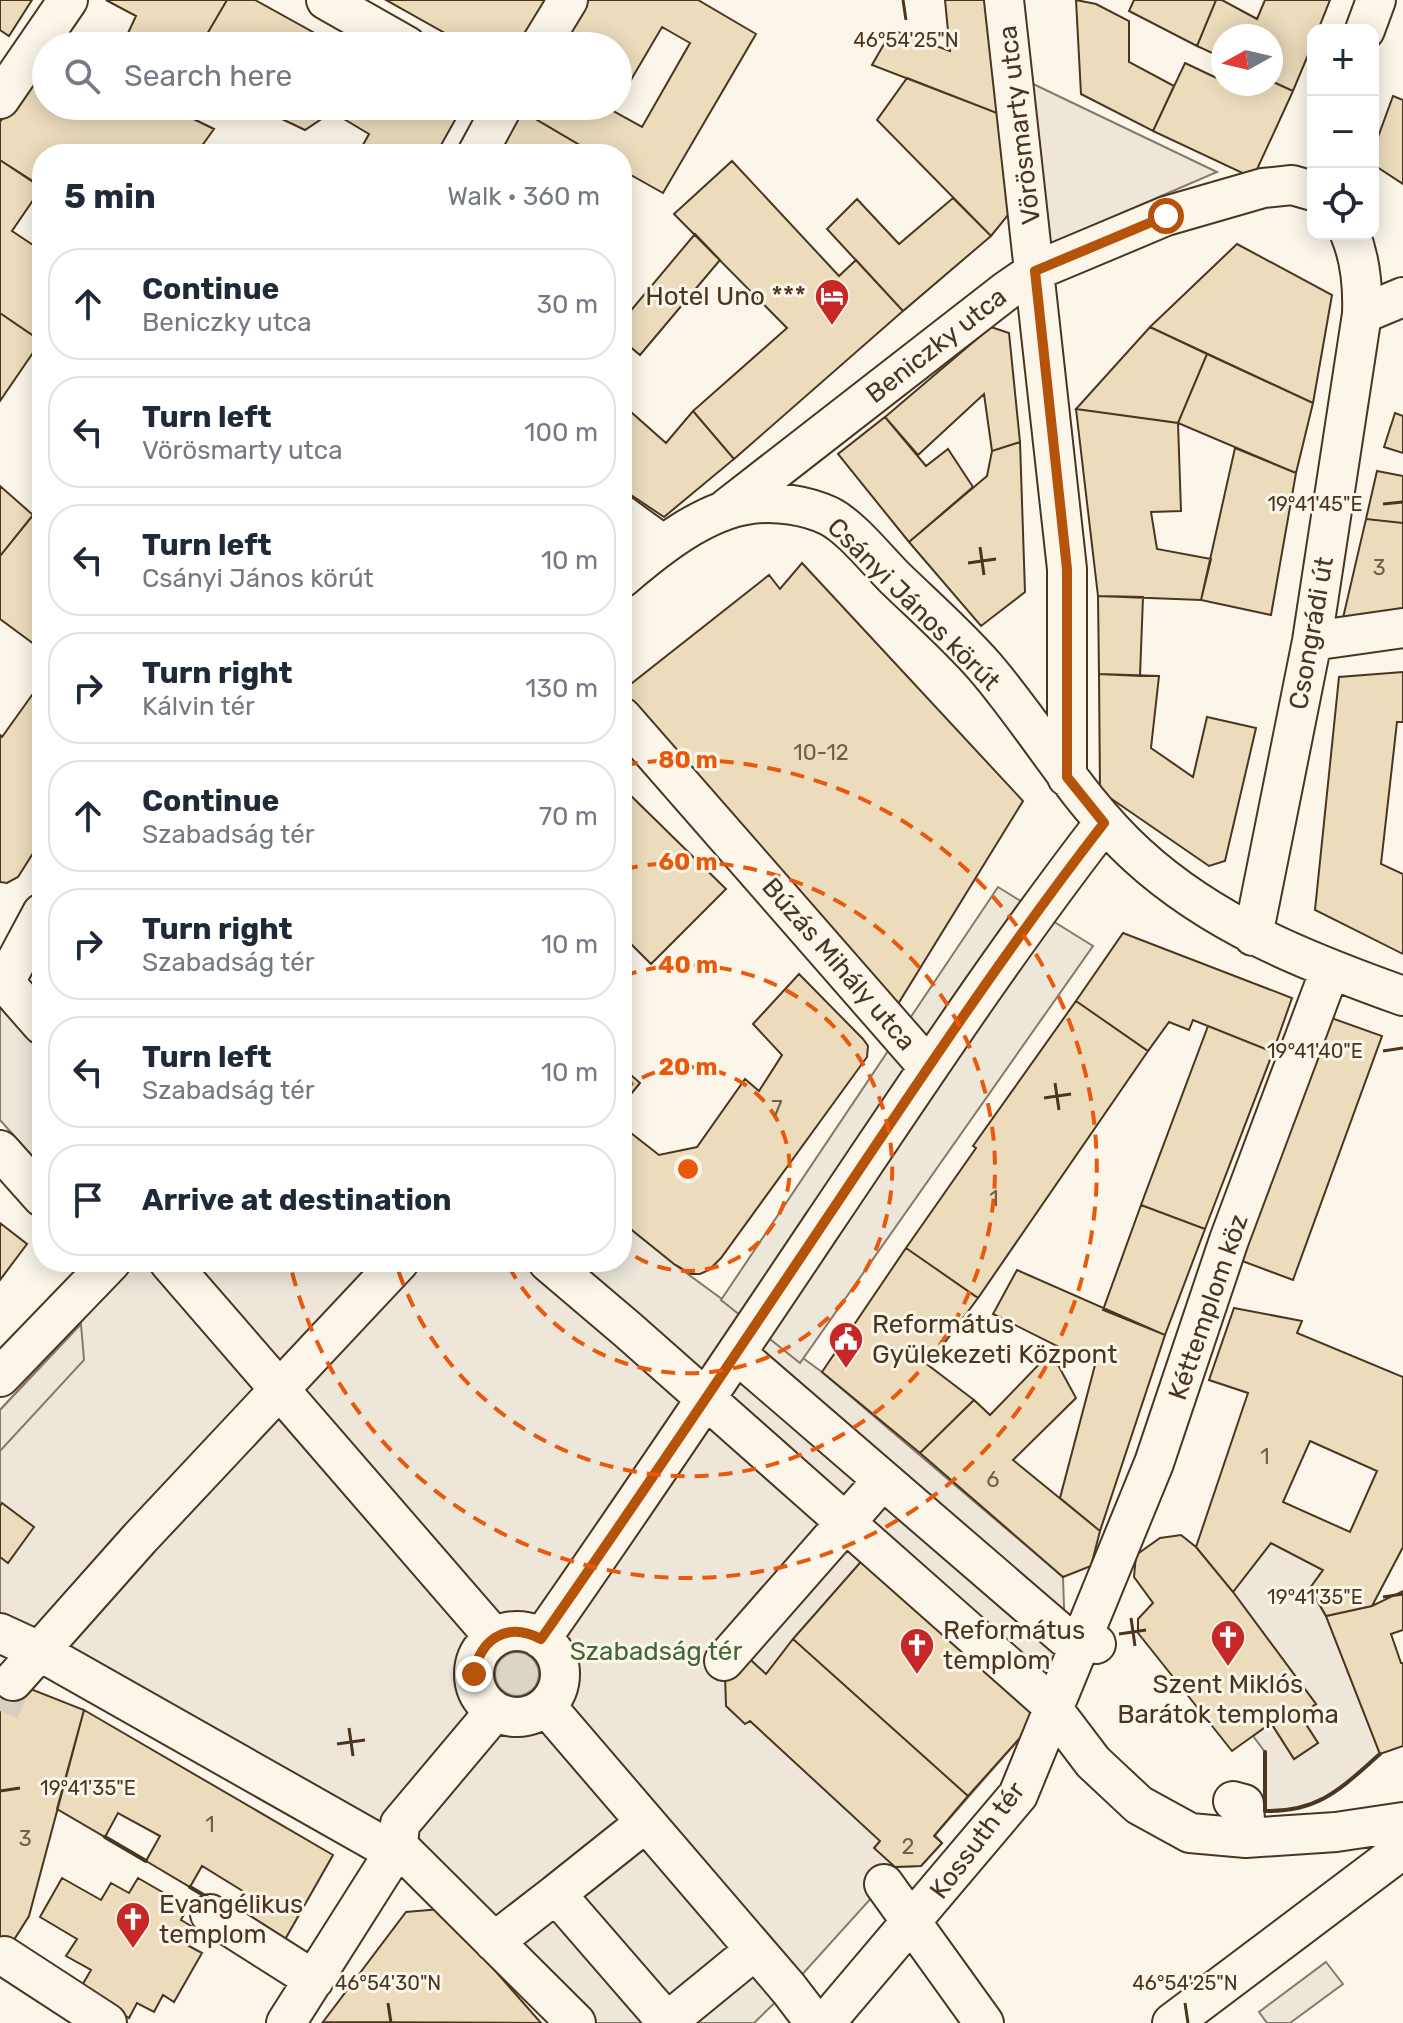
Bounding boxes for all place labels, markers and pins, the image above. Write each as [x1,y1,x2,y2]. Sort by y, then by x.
hotel icon: Hotel Uno *** [813,277,851,327]
place label: Hotel Uno *** [645,281,806,312]
centre of rings [674,1155,702,1183]
place label: Református Gyülekezeti Központ [872,1309,1117,1370]
public building icon: Református Gyülekezeti Központ [827,1320,865,1370]
place label: Református templom [943,1615,1085,1676]
church icon: Szent Miklós Barátok temploma [1209,1618,1247,1668]
church icon: Református templom [898,1626,936,1676]
place label: Szent Miklós Barátok temploma [1117,1669,1339,1730]
place label: Evangélikus templom [159,1889,303,1950]
church icon: Evangélikus templom [114,1900,152,1950]

